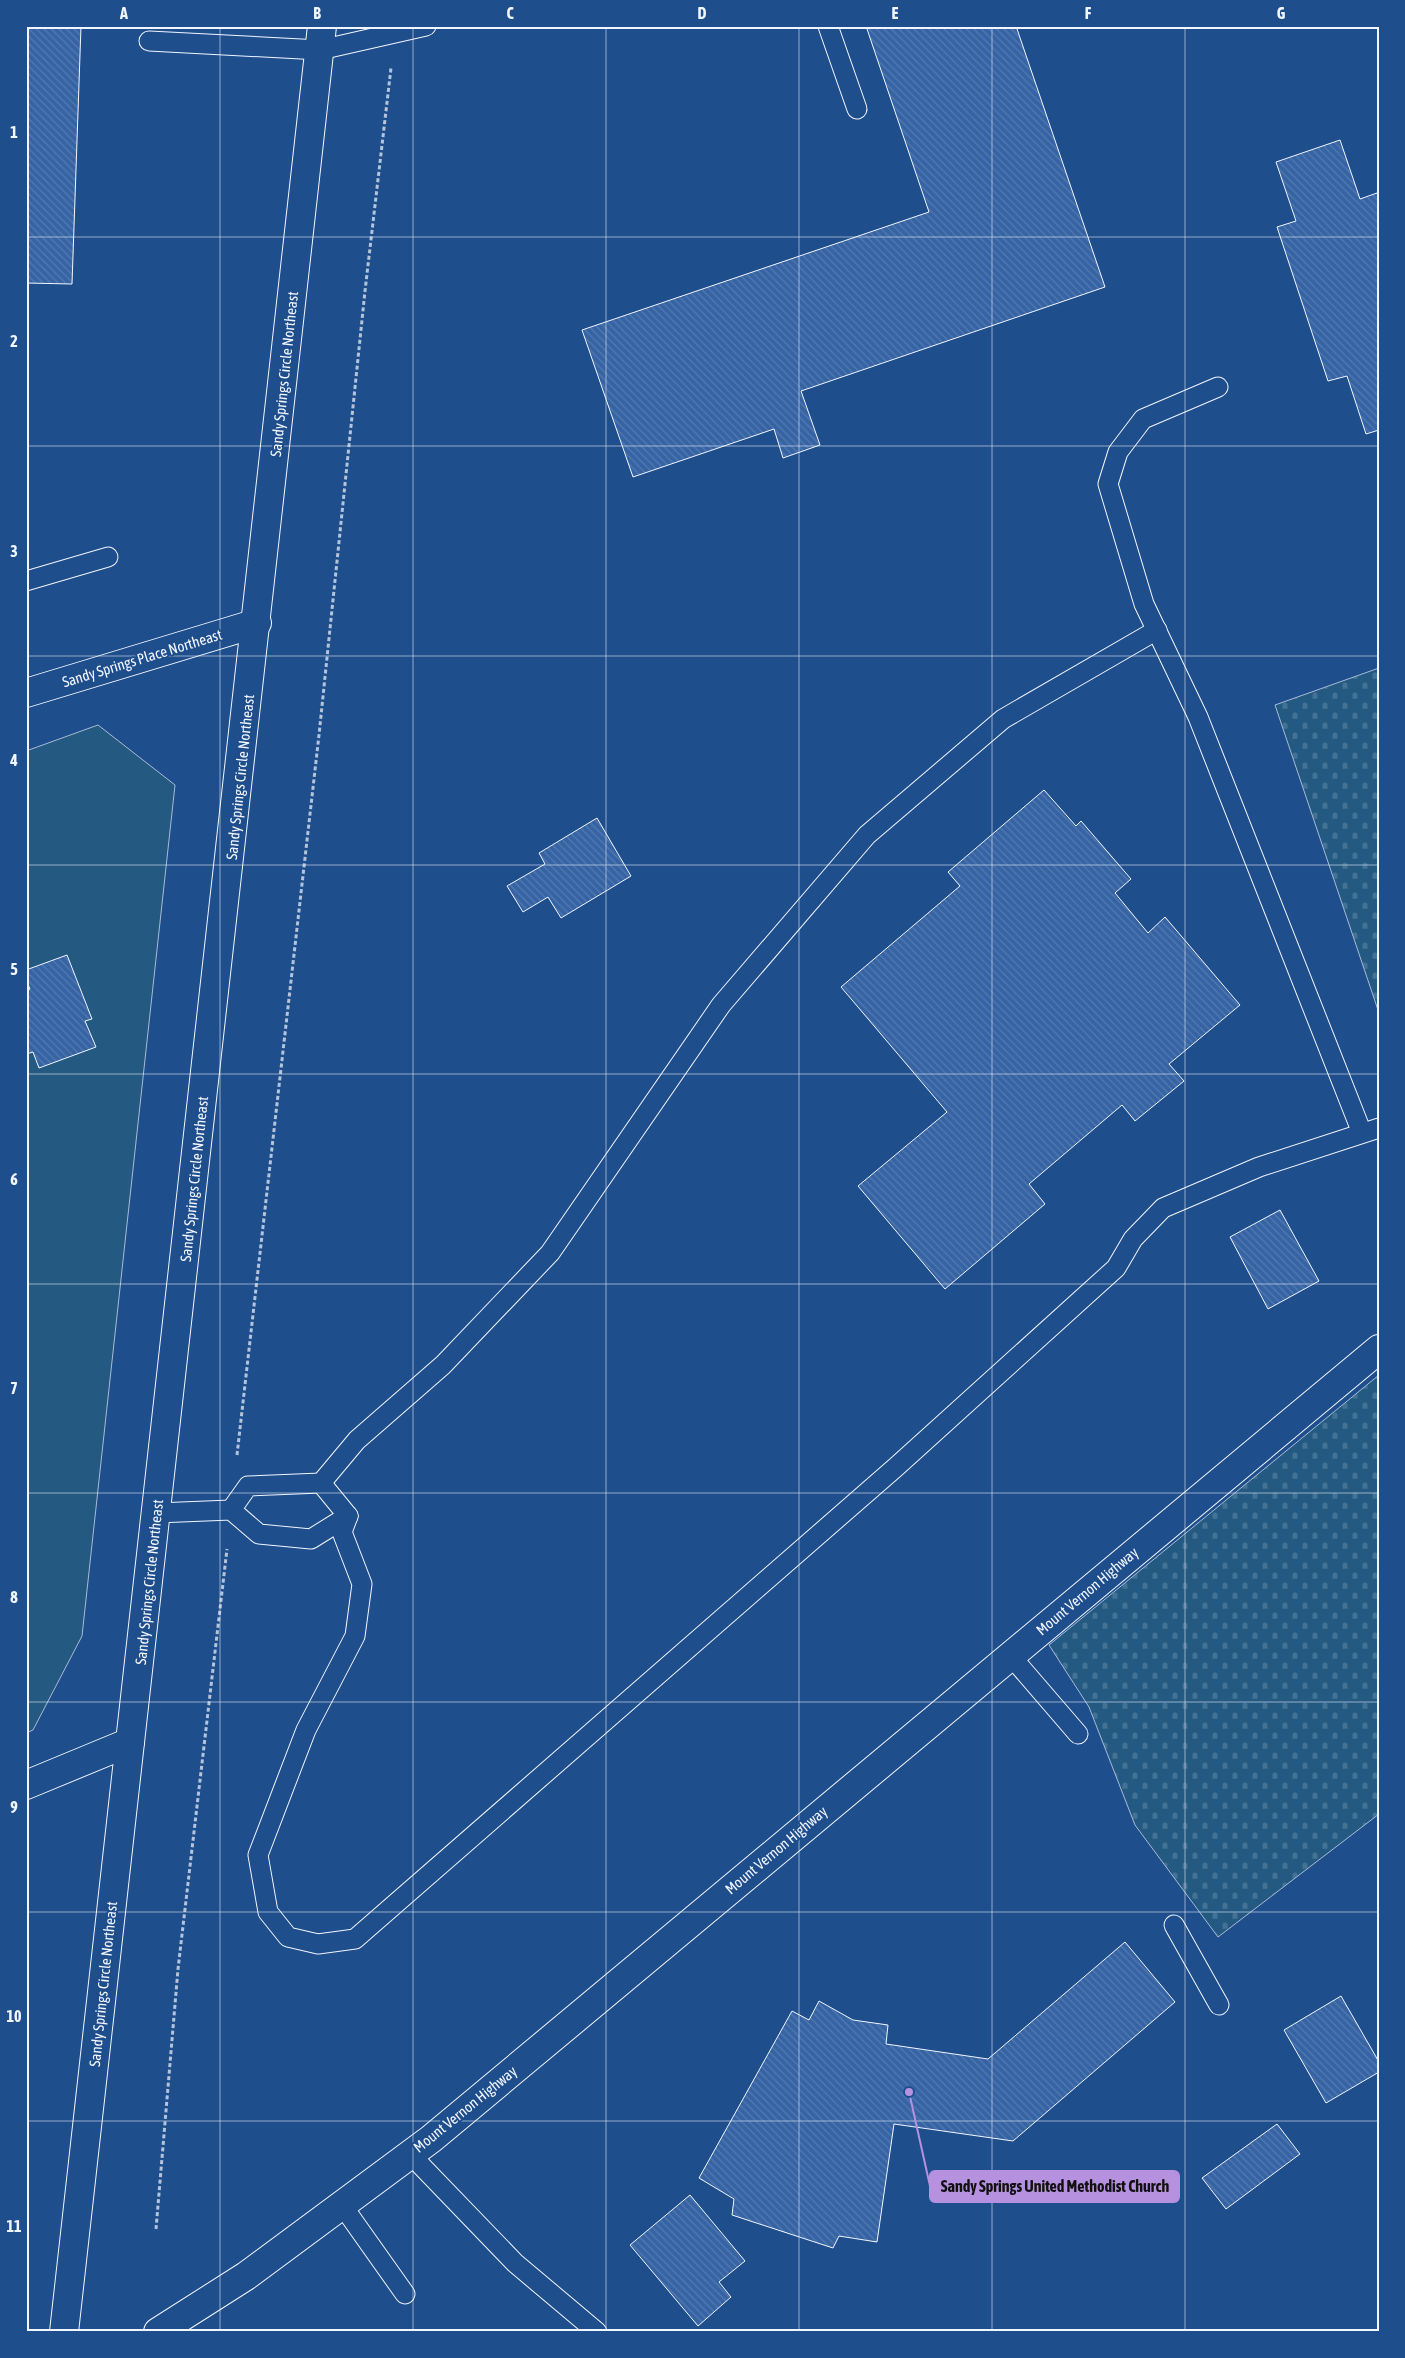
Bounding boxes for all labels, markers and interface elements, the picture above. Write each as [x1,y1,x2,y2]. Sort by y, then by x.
text: A [119,4,128,22]
text: B [313,4,321,22]
text: C [506,4,514,22]
text: D [698,4,707,22]
text: E [892,4,899,22]
text: F [1085,4,1092,22]
text: G [1277,4,1286,22]
text: 1 [10,123,18,141]
street label: Sandy Springs Circle Northeast [267,290,301,458]
text: 2 [10,332,18,350]
text: 3 [10,542,18,560]
street label: Sandy Springs Place Northeast [60,626,224,690]
street label: Sandy Springs Circle Northeast [223,693,257,861]
text: 4 [9,751,18,769]
text: 5 [10,960,18,978]
street label: Sandy Springs Circle Northeast [177,1095,211,1263]
text: 6 [10,1170,18,1188]
text: 7 [10,1379,18,1397]
street label: Sandy Springs Circle Northeast [132,1498,166,1666]
street label: Mount Vernon Highway [1033,1543,1141,1639]
text: 8 [10,1588,18,1606]
text: 9 [10,1798,18,1816]
street label: Mount Vernon Highway [722,1802,830,1898]
street label: Sandy Springs Circle Northeast [86,1900,120,2068]
text: 10 [6,2007,22,2025]
street label: Mount Vernon Highway [410,2062,520,2156]
callout: Sandy Springs United Methodist Church [930,2171,1179,2202]
text: Sandy Springs United Methodist Church [941,2177,1169,2195]
text: 11 [6,2217,22,2235]

